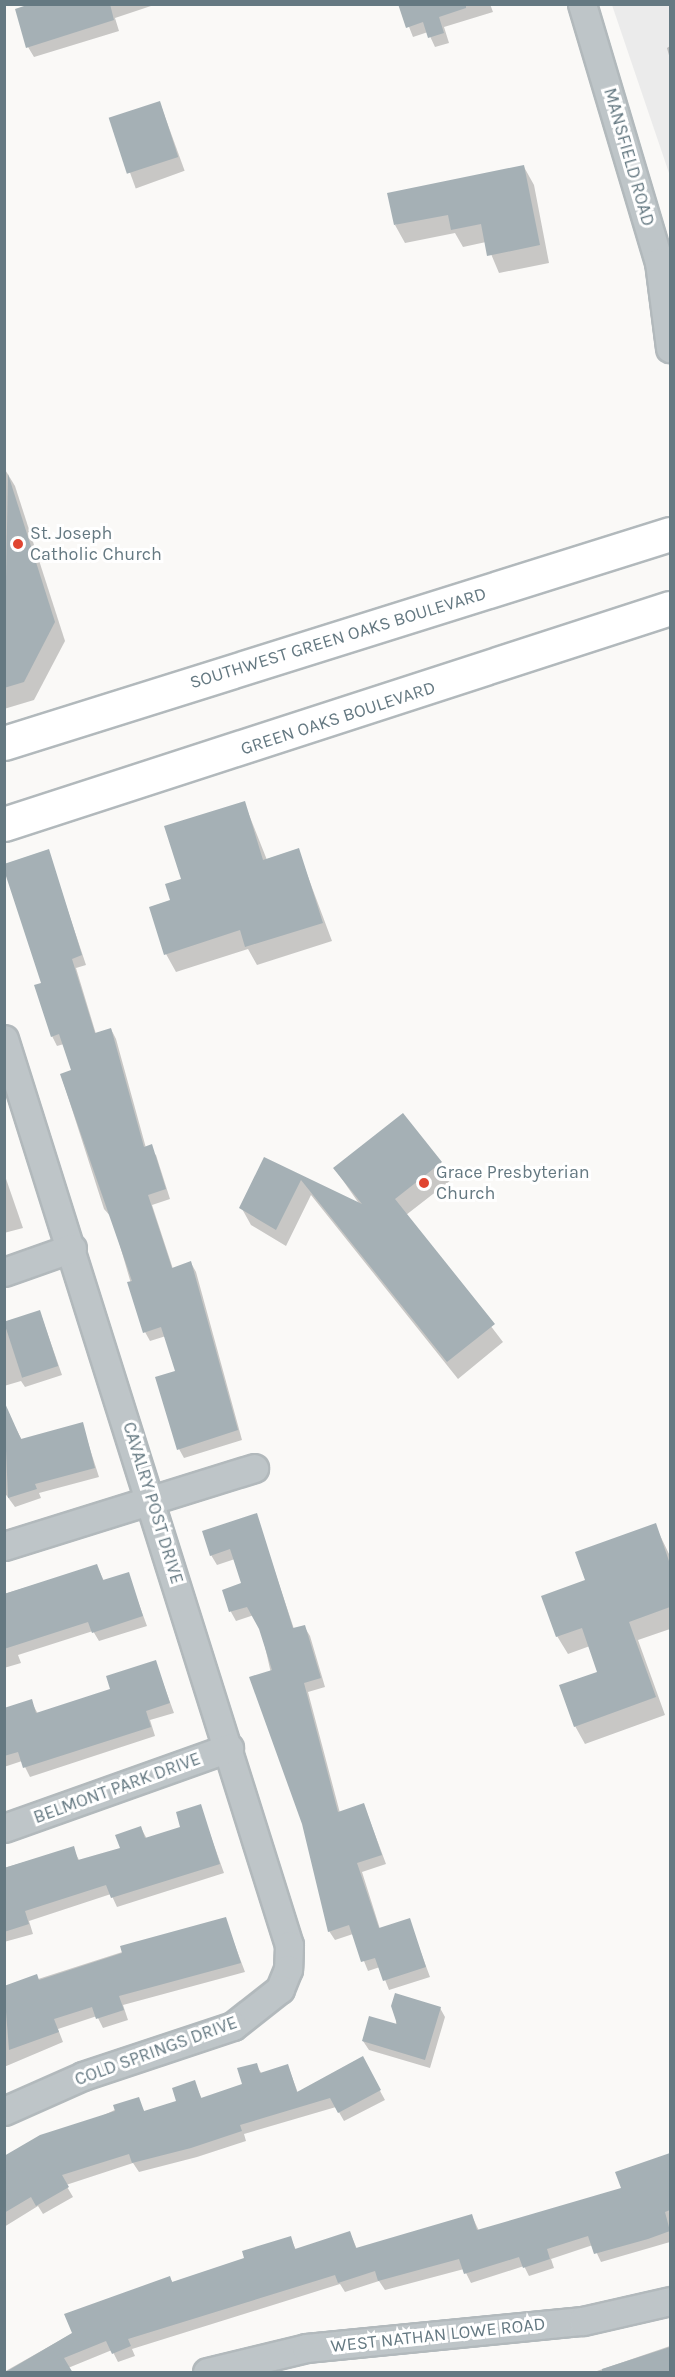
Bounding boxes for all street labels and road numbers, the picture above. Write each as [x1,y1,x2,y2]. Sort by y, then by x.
street label: MANSFIELD ROAD [599,85,659,229]
street label: SOUTHWEST GREEN OAKS BOULEVARD [187,582,489,694]
street label: GREEN OAKS BOULEVARD [238,676,438,760]
street label: CAVALRY POST DRIVE [118,1419,188,1587]
street label: BELMONT PARK DRIVE [31,1748,203,1828]
street label: COLD SPRINGS DRIVE [72,2012,240,2090]
street label: WEST NATHAN LOWE ROAD [330,2313,546,2357]

